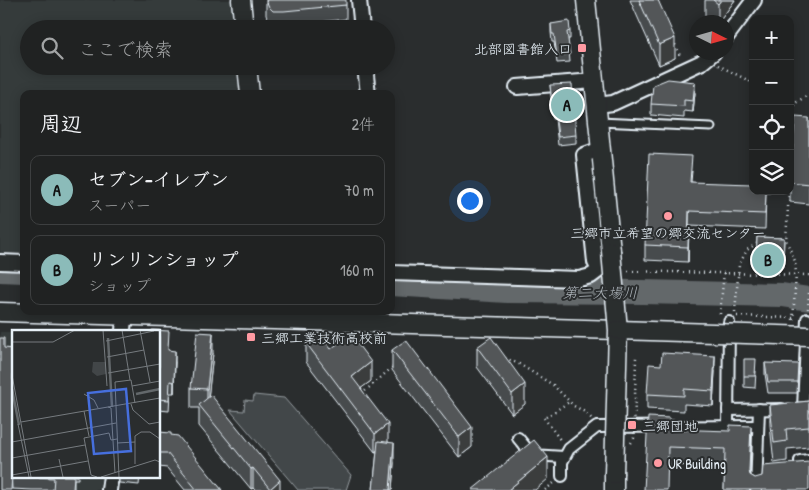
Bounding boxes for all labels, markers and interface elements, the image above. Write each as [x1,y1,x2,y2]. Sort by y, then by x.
north arrow [689,15,734,60]
map controls [749,15,794,195]
button: + [749,15,794,60]
search box [20,20,395,75]
icon: search [38,34,66,62]
text: ここで検索 [78,36,173,62]
place label: 北部図書館入口 [474,39,572,58]
marker: 北部図書館入口 [576,42,588,54]
button: − [749,60,794,105]
pin: A [551,86,583,124]
button: locate [749,105,794,150]
text: 周辺 [40,109,82,138]
text: 2件 [352,113,375,135]
button: layers [749,150,794,195]
text: セブン-イレブン [88,166,229,192]
text: A [53,179,61,201]
text: 70 m [344,179,374,201]
your location [457,188,483,214]
text: スーパー [88,194,151,216]
marker: 三郷市立希望の郷交流センター [662,210,674,222]
place label: 三郷市立希望の郷交流センター [570,223,766,242]
pin: B [752,241,784,279]
text: リンリンショップ [88,246,238,272]
text: B [53,259,61,281]
text: 160 m [340,259,374,281]
text: ショップ [88,274,151,296]
water label: 第二大場川 [562,282,638,303]
place label: 三郷工業技術高校前 [261,328,387,347]
inset map [12,330,160,478]
marker: 三郷工業技術高校前 [245,331,257,343]
place label: 三郷団地 [642,416,698,435]
marker: 三郷団地 [626,419,638,431]
place label: UR Building [668,454,726,474]
marker: UR Building [652,457,664,469]

